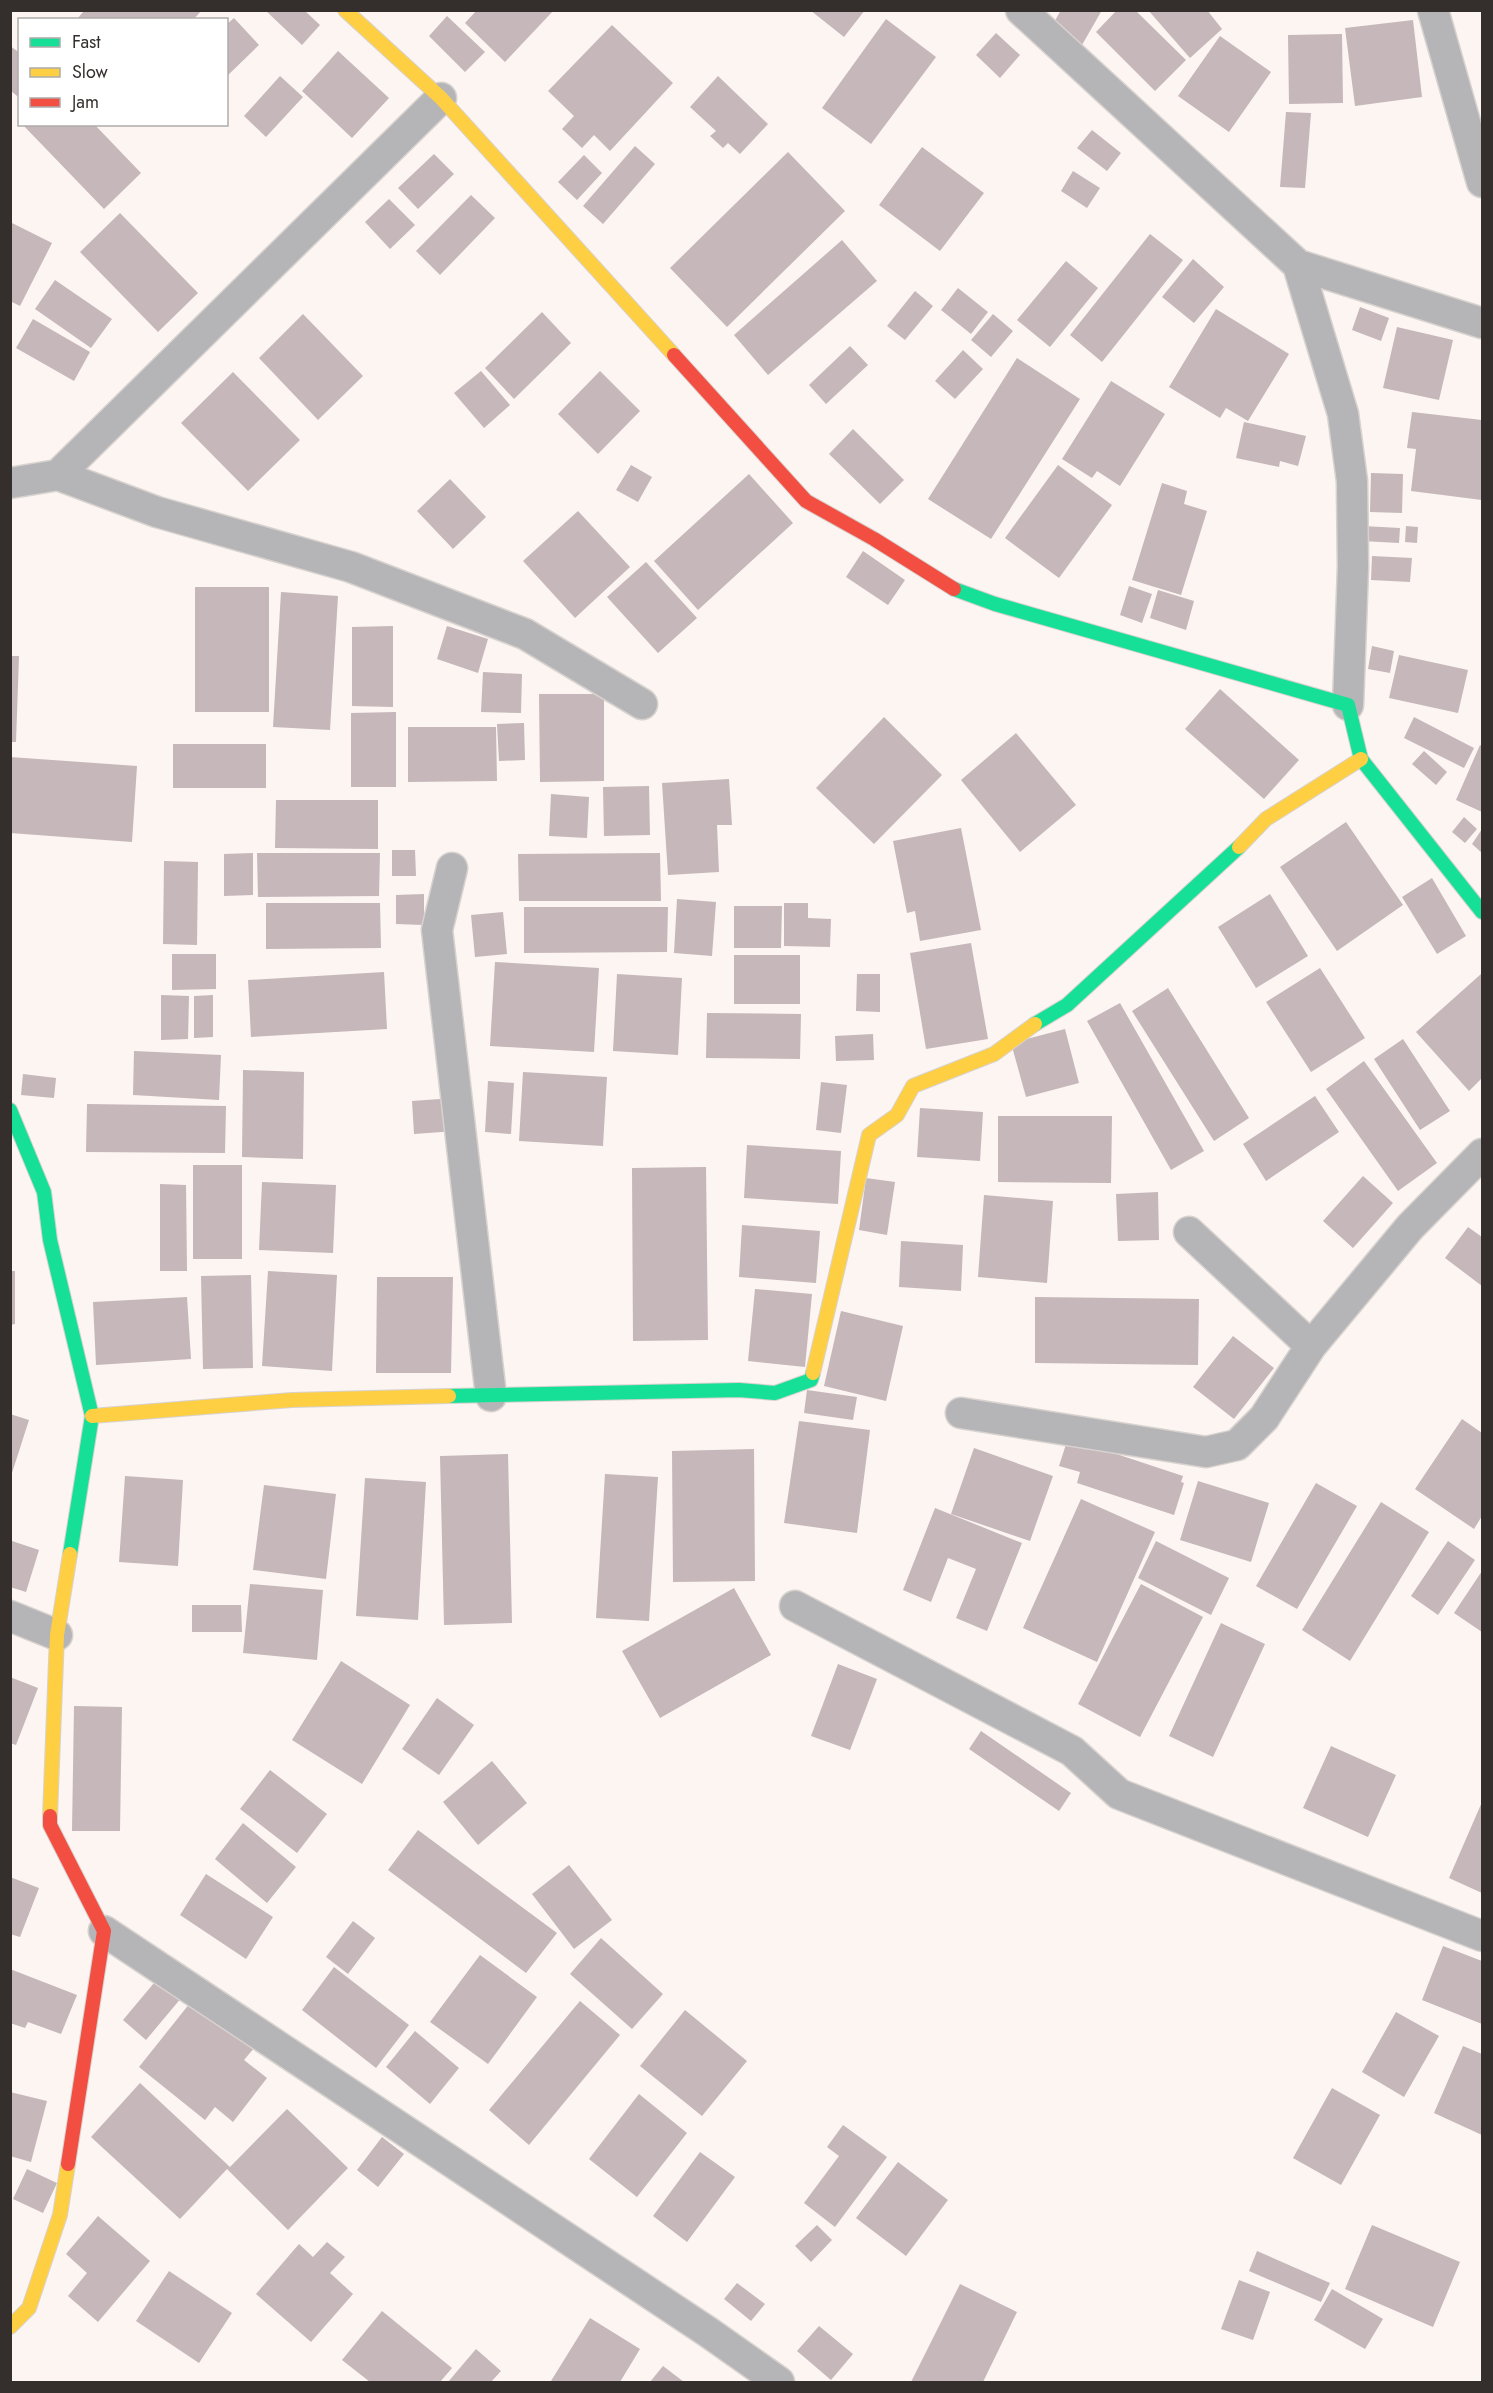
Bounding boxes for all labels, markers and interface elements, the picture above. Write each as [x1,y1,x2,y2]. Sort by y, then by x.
legend [18,18,228,126]
text: Fast [72,29,101,55]
text: Slow [72,59,109,85]
text: Jam [70,89,99,115]

